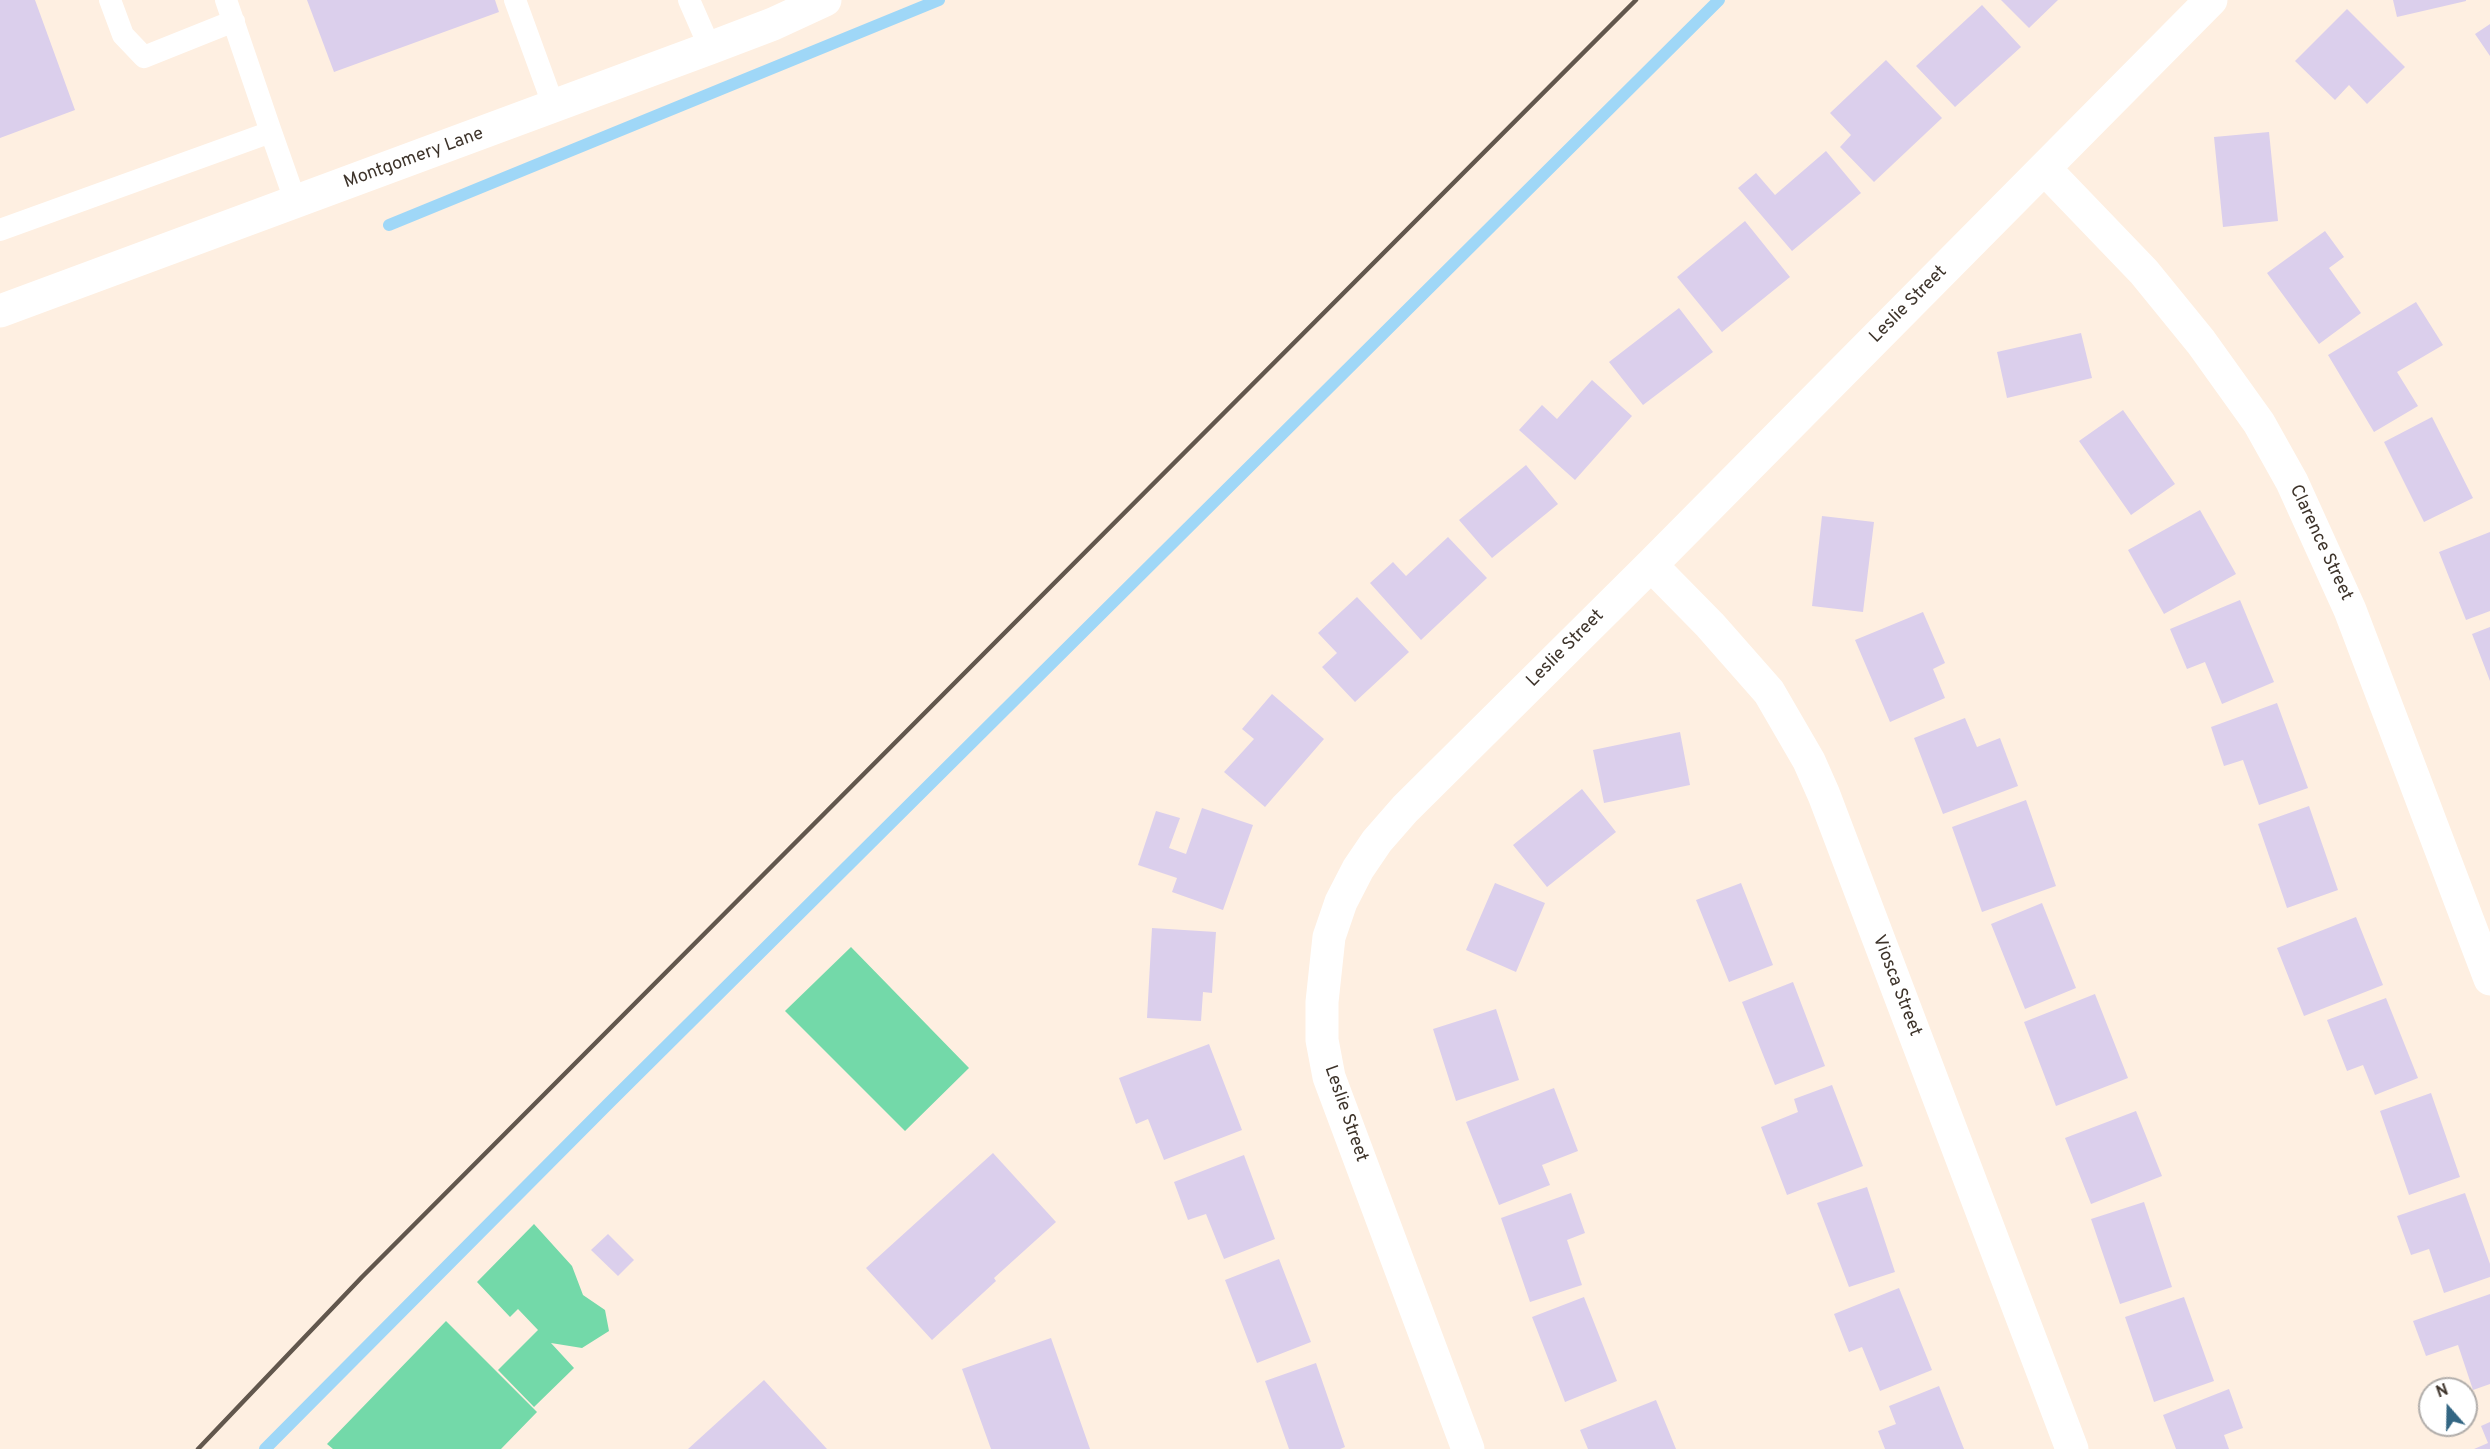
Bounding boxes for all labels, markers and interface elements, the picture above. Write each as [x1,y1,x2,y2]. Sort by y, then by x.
street label: Montgomery Lane [341,124,487,194]
street label: Leslie Street [1866,262,1952,348]
street label: Clarence Street [2284,482,2356,604]
street label: Leslie Street [1523,606,1609,692]
street label: Viosca Street [1867,932,1925,1040]
street label: Leslie Street [1318,1063,1372,1165]
north arrow [2418,1377,2478,1437]
text: N [2434,1381,2451,1403]

